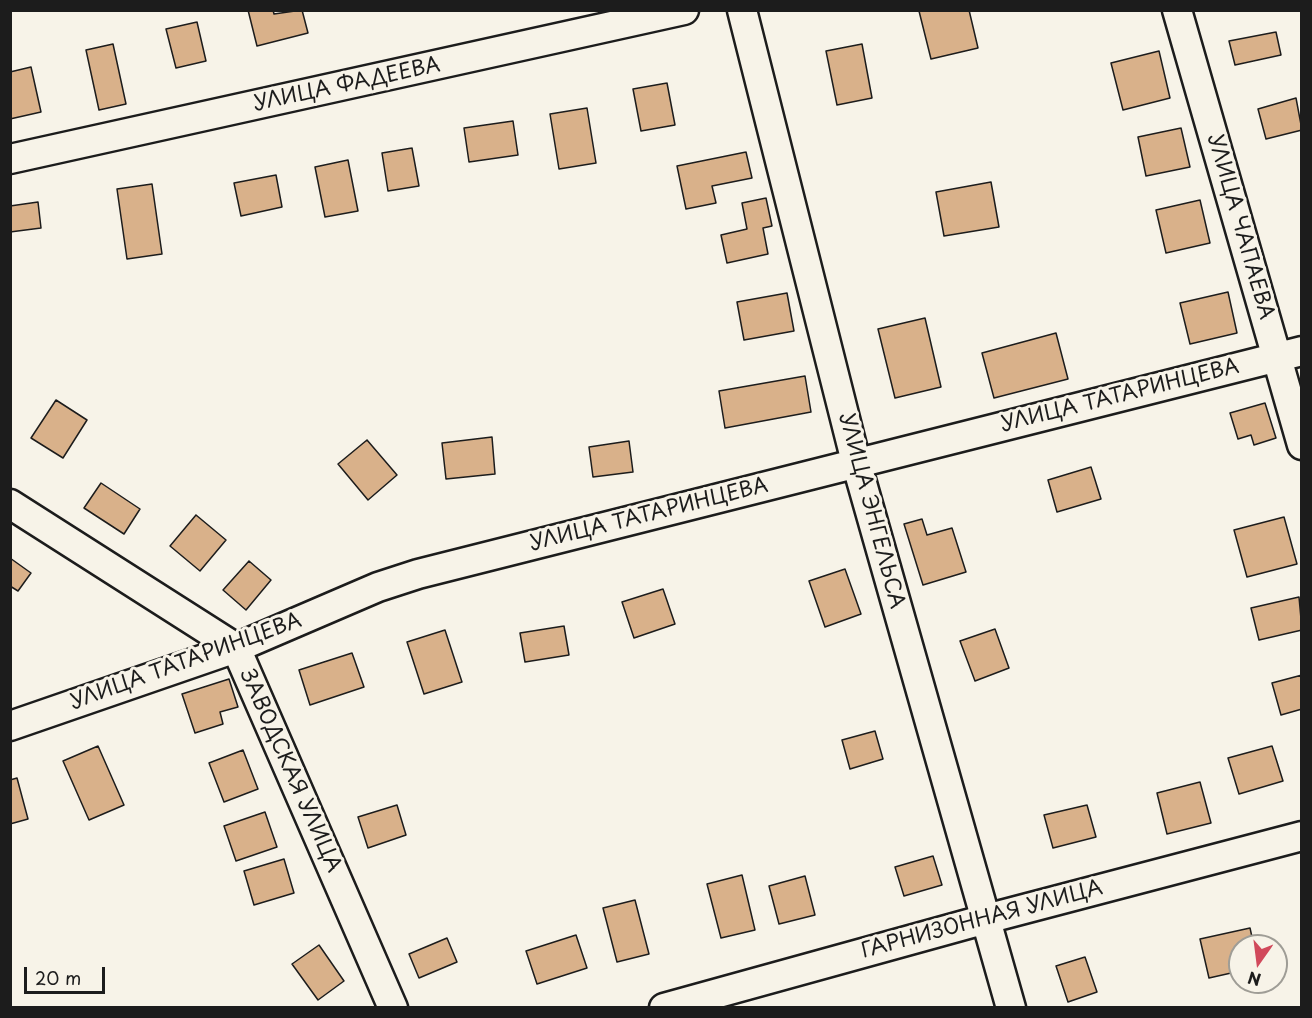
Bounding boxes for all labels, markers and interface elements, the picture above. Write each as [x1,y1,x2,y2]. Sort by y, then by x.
street label: УЛИЦА ФАДЕЕВА [251,53,443,117]
street label: УЛИЦА ЧАПАЕВА [1202,132,1278,322]
street label: УЛИЦА ТАТАРИНЦЕВА [998,354,1242,438]
street label: УЛИЦА ЭНГЕЛЬСА [833,411,909,611]
street label: УЛИЦА ТАТАРИНЦЕВА [527,473,771,557]
street label: УЛИЦА ТАТАРИНЦЕВА [67,608,305,716]
street label: ЗАВОДСКАЯ УЛИЦА [234,666,346,876]
street label: ГАРНИЗОННАЯ УЛИЦА [859,876,1105,964]
north arrow [1228,934,1288,994]
scale bar [27,955,108,993]
text: 20 m [35,964,81,991]
text: N [1245,966,1263,993]

